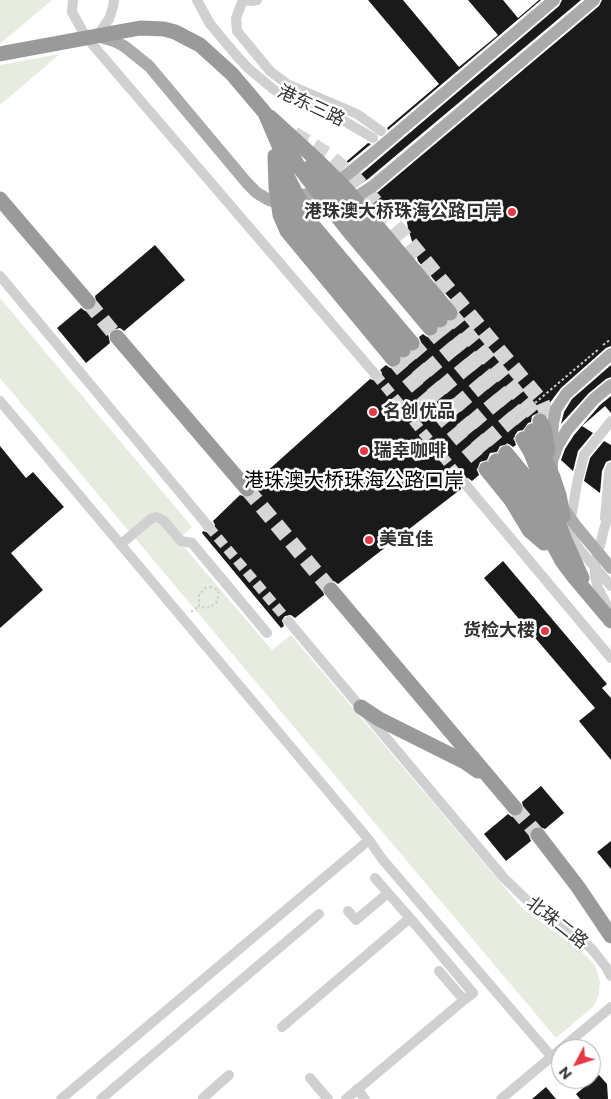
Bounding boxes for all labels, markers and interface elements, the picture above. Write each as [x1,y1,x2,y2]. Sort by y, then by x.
street label: 港东三路 [274,81,348,131]
place label: 港珠澳大桥珠海公路口岸 [304,201,502,223]
marker: 港珠澳大桥珠海公路口岸 [506,206,518,218]
place label: 名创优品 [383,401,455,423]
marker: 名创优品 [367,406,379,418]
place label: 瑞幸咖啡 [374,440,446,462]
marker: 瑞幸咖啡 [358,445,370,457]
district label: 港珠澳大桥珠海公路口岸 [244,469,464,493]
place label: 美宜佳 [379,529,433,551]
marker: 美宜佳 [363,534,375,546]
place label: 货检大楼 [463,620,535,642]
marker: 货检大楼 [539,625,551,637]
street label: 北珠二路 [522,892,592,954]
north arrow [551,1039,601,1089]
text: N [555,1063,576,1083]

